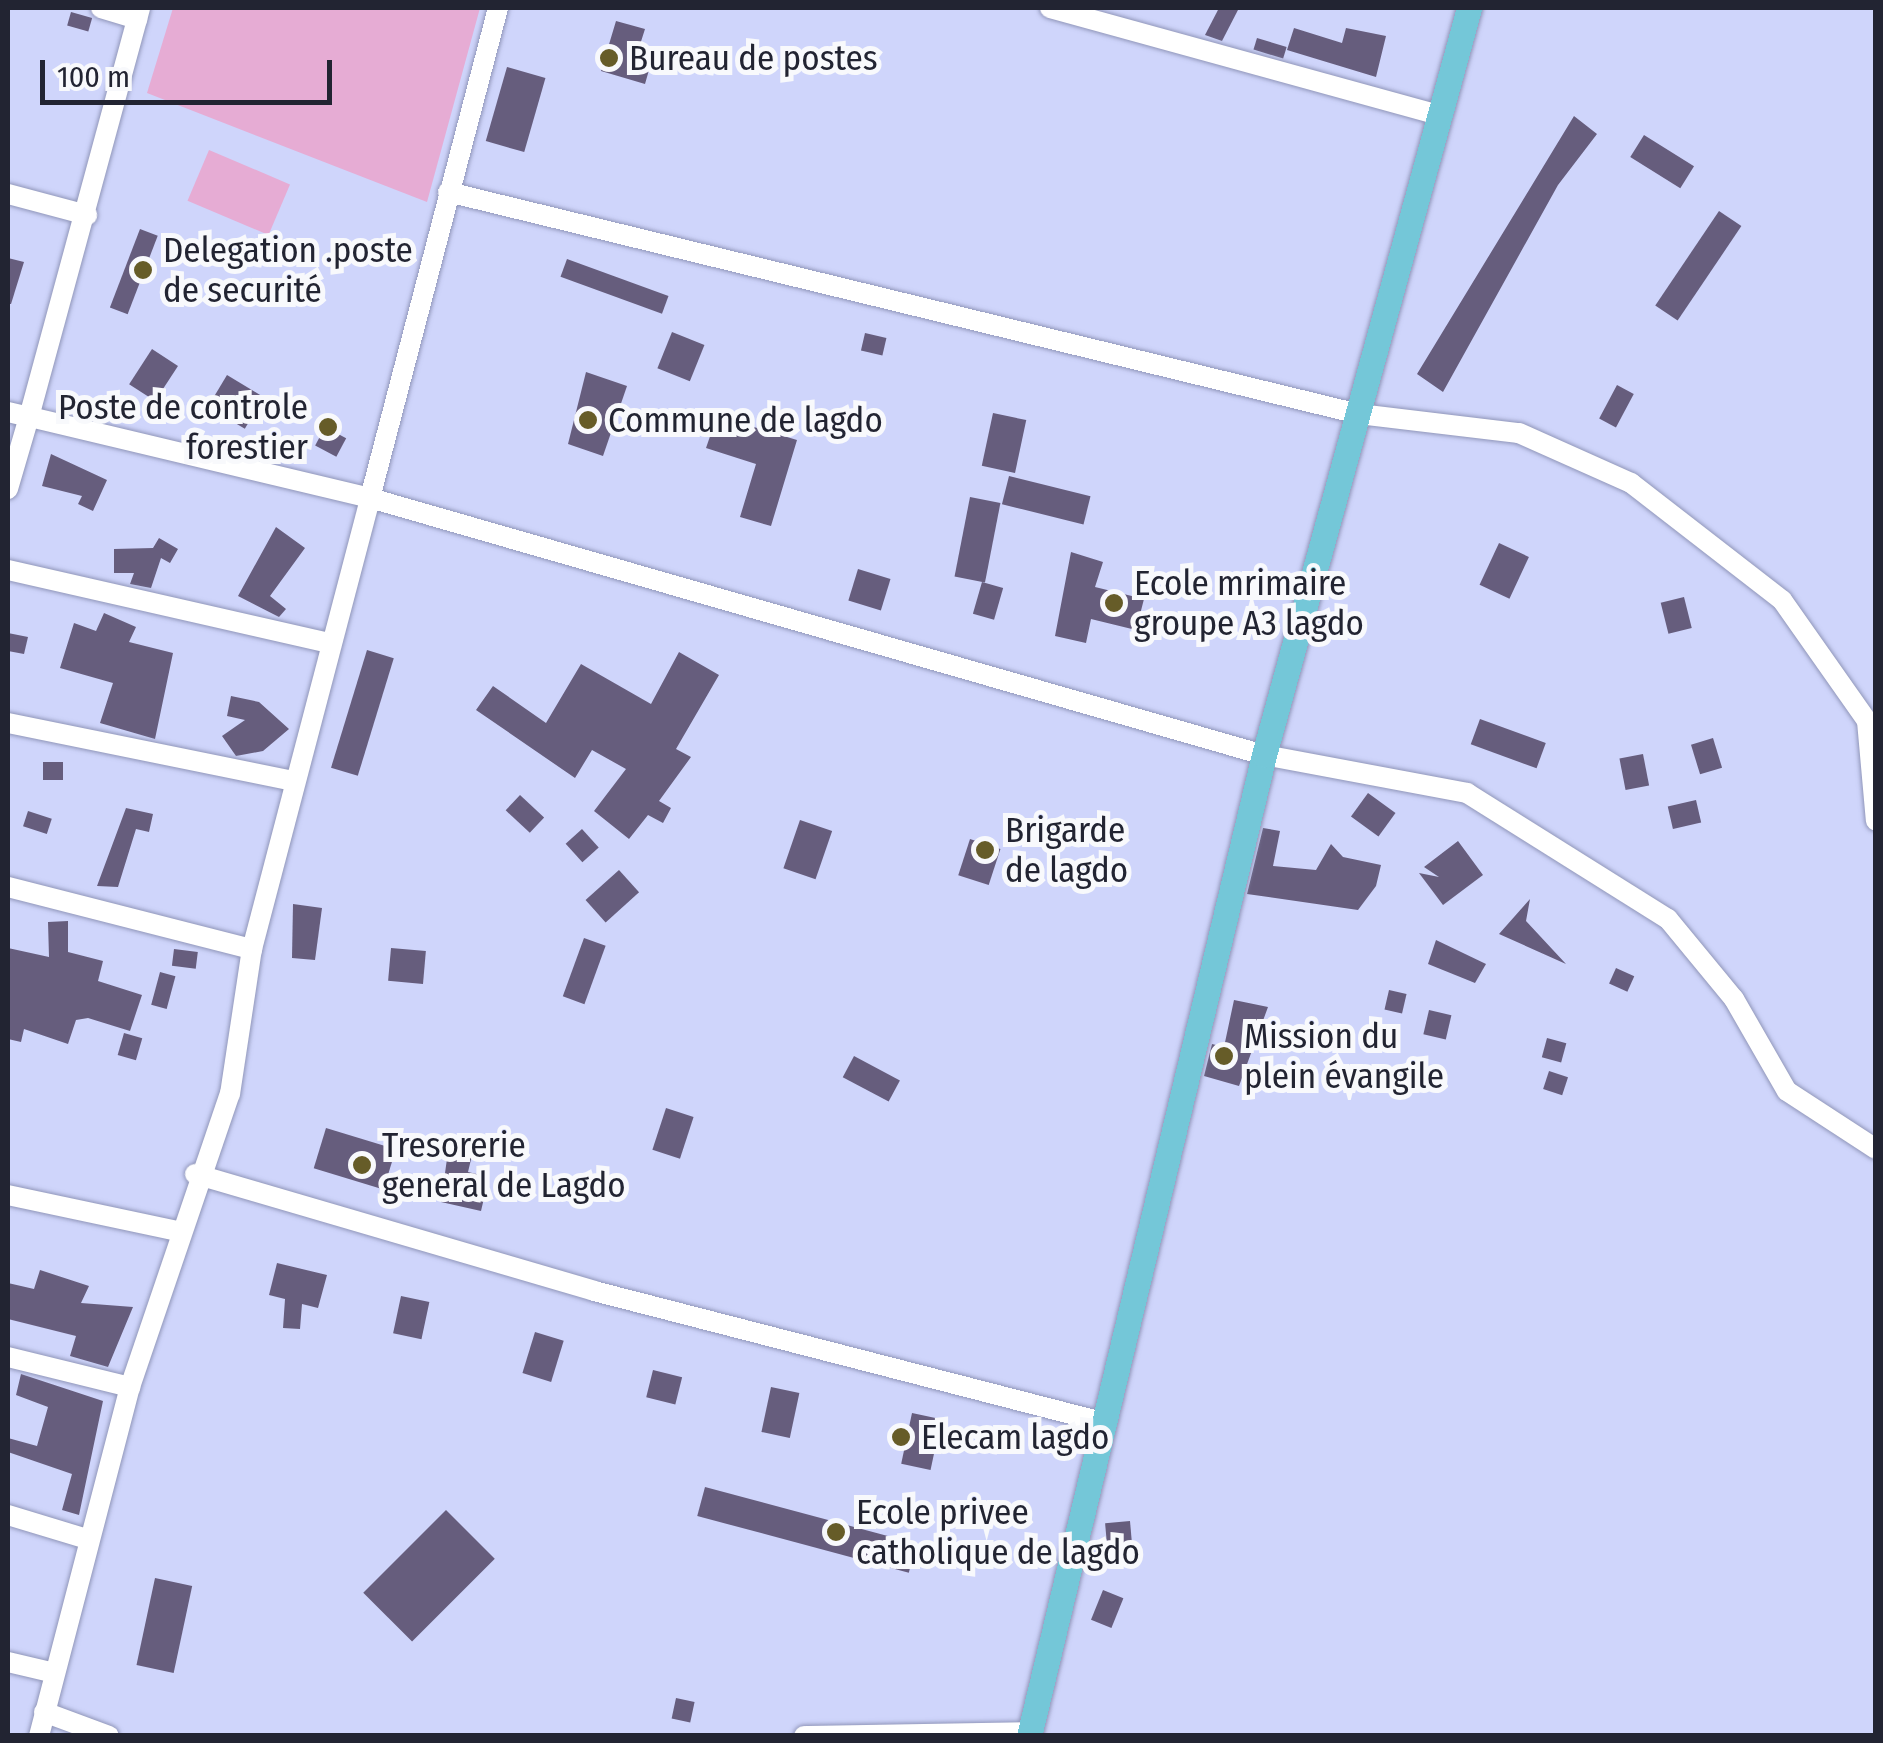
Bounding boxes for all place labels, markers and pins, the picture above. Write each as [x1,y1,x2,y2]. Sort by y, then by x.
place label: Bureau de postes [629,37,878,79]
marker: Bureau de postes [598,47,620,69]
place label: Delegation .poste de securité [163,229,413,311]
marker: Delegation .poste de securité [132,259,154,281]
place label: Poste de controle forestier [58,386,308,468]
place label: Commune de lagdo [608,399,883,441]
marker: Commune de lagdo [577,409,599,431]
marker: Poste de controle forestier [317,416,339,438]
place label: Ecole mrimaire groupe A3 lagdo [1134,562,1364,644]
marker: Ecole mrimaire groupe A3 lagdo [1103,592,1125,614]
place label: Brigarde de lagdo [1005,809,1128,891]
marker: Brigarde de lagdo [974,839,996,861]
place label: Mission du plein évangile [1244,1015,1444,1097]
marker: Mission du plein évangile [1213,1045,1235,1067]
place label: Tresorerie general de Lagdo [382,1124,626,1206]
marker: Tresorerie general de Lagdo [351,1154,373,1176]
place label: Elecam lagdo [921,1416,1109,1458]
marker: Elecam lagdo [890,1426,912,1448]
place label: Ecole privee catholique de lagdo [856,1491,1140,1573]
marker: Ecole privee catholique de lagdo [825,1521,847,1543]

